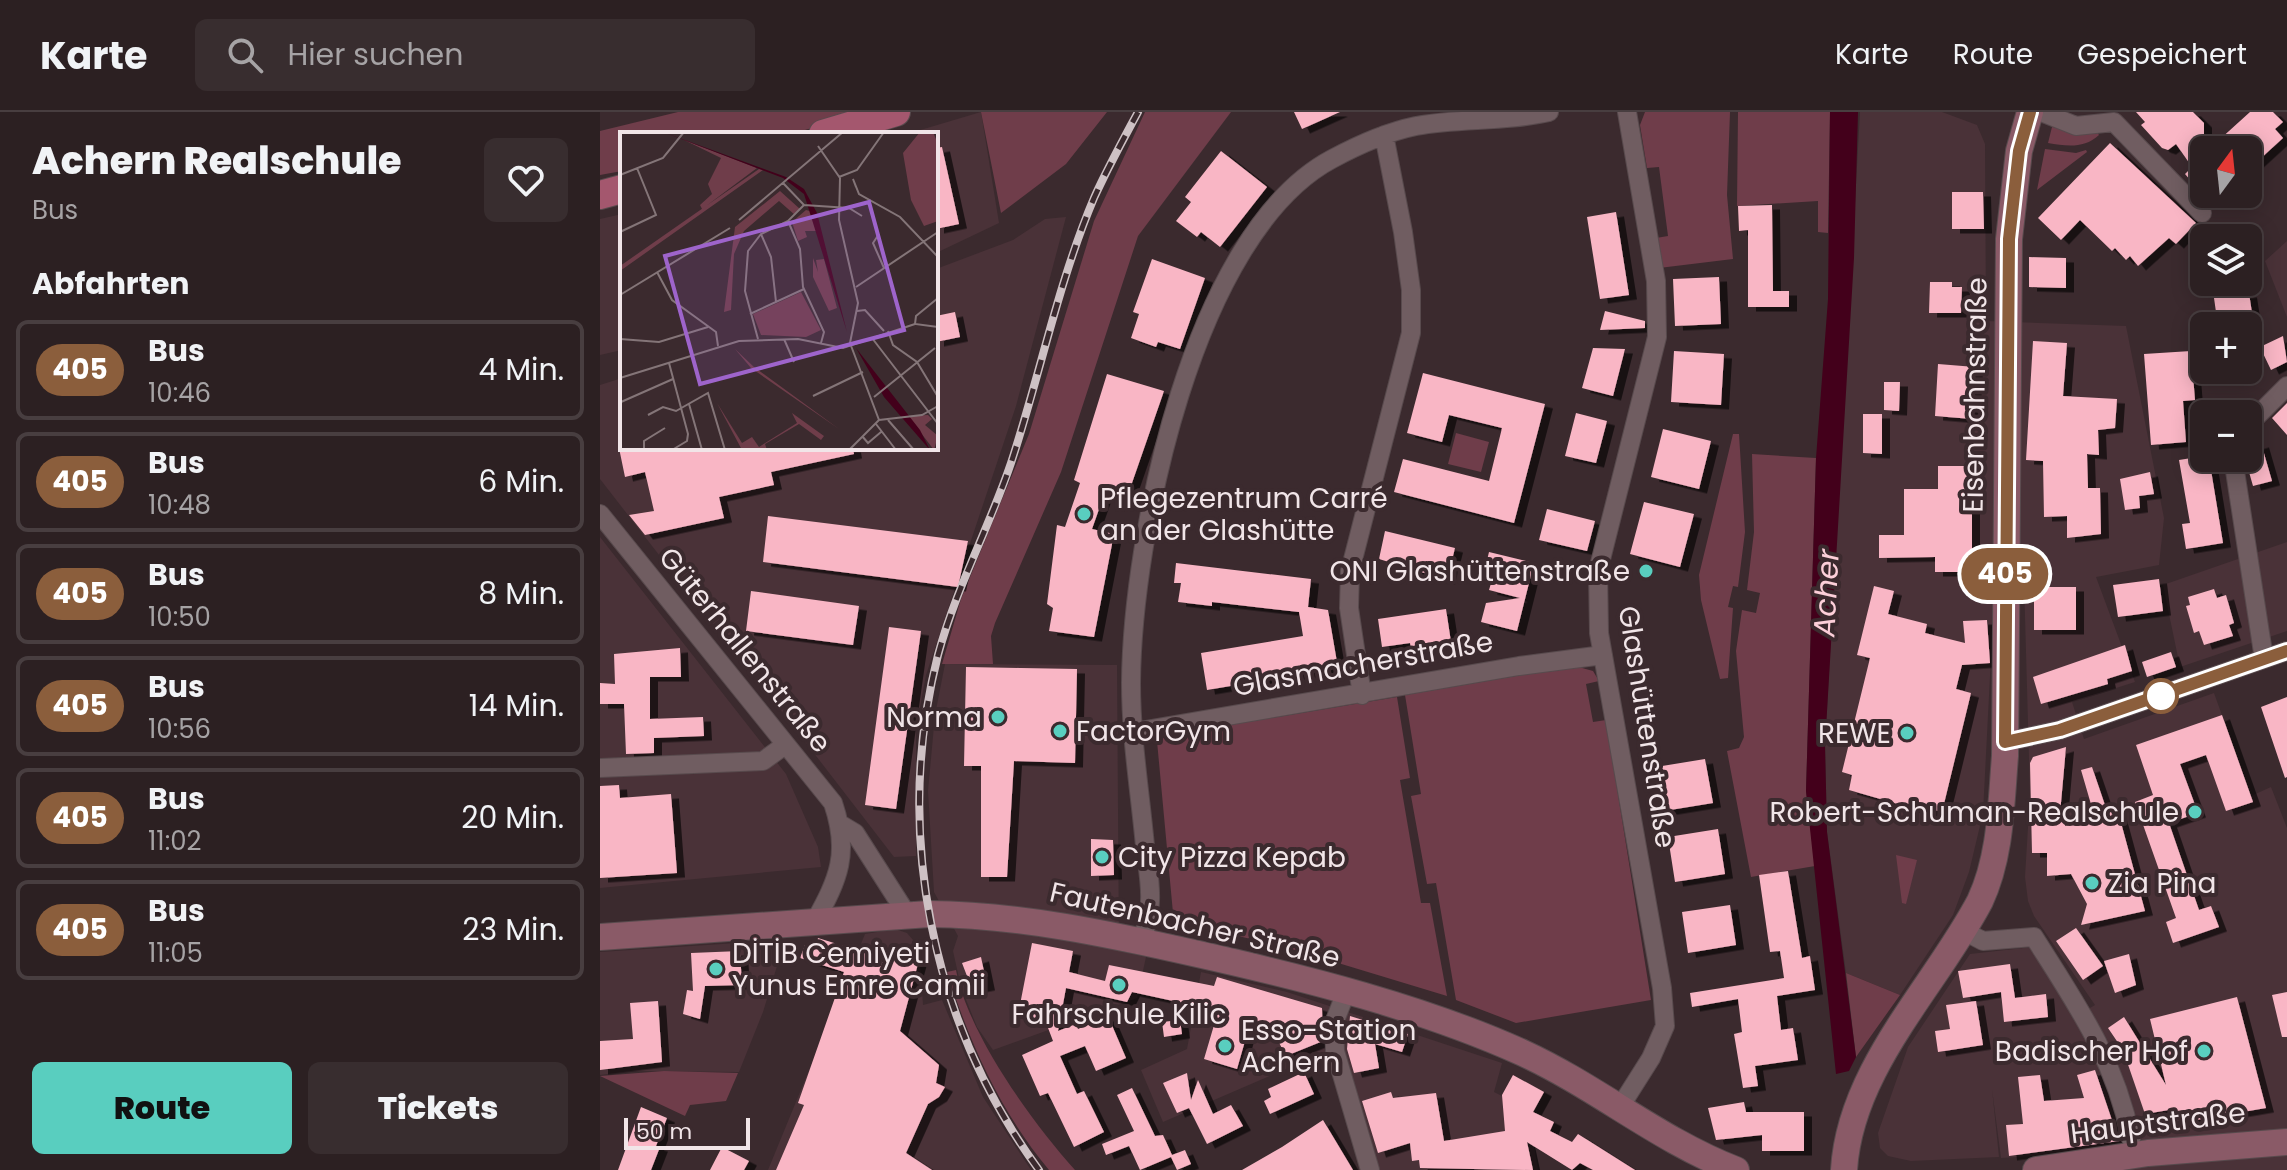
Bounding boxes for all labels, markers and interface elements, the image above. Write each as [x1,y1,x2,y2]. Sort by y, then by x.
search box [195,19,755,91]
text: Karte [40,29,147,82]
icon: search [223,33,267,77]
text: Hier suchen [287,33,463,76]
text: Karte [1835,35,1909,74]
text: Route [1953,35,2033,74]
text: Gespeichert [2077,35,2247,74]
inset map [620,132,938,450]
text: Achern Realschule [32,134,402,187]
north arrow [2190,136,2262,208]
map controls [2190,136,2262,472]
button: heart [484,138,568,222]
text: Bus [32,192,78,228]
button: layers [2190,224,2262,296]
text: Abfahrten [32,262,190,305]
street label: Eisenbahnstraße [1953,277,1997,513]
button: + [2190,312,2262,384]
text: Bus [148,329,205,372]
text: 4 Min. [478,348,564,391]
text: 405 [52,350,108,389]
text: 10:46 [148,375,211,411]
button: − [2190,400,2262,472]
text: Bus [148,441,205,484]
text: 6 Min. [478,460,564,503]
text: 405 [52,462,108,501]
place label: Pflegezentrum Carré an der Glashütte [1100,479,1388,550]
text: 10:48 [148,487,211,523]
marker: Pflegezentrum Carré an der Glashütte [1075,505,1093,523]
street label: Güterhallenstraße [650,539,840,761]
water label: Acher [1802,547,1850,639]
line badge: 405 [1959,548,2051,600]
place label: ONI Glashüttenstraße [1330,552,1630,591]
text: Bus [148,553,205,596]
text: 405 [1977,554,2033,593]
marker: ONI Glashüttenstraße [1637,562,1655,580]
text: 8 Min. [478,572,564,615]
text: 405 [52,574,108,613]
text: 10:50 [148,599,211,635]
street label: Glashüttenstraße [1609,603,1685,851]
street label: Glasmacherstraße [1230,622,1496,706]
text: Bus [148,665,205,708]
unlabelled marker [2144,679,2178,713]
text: 14 Min. [469,684,564,727]
text: 405 [52,686,108,725]
place label: Norma [886,698,982,737]
marker: Norma [989,708,1007,726]
text: 10:56 [148,711,211,747]
place label: FactorGym [1076,712,1231,751]
place label: REWE [1818,714,1891,753]
marker: FactorGym [1051,722,1069,740]
marker: REWE [1898,724,1916,742]
text: Bus [148,777,205,820]
place label: Robert-Schuman-Realschule [1769,793,2179,832]
text: 20 Min. [461,796,564,839]
text: 405 [52,798,108,837]
marker: Robert-Schuman-Realschule [2186,803,2204,821]
text: 11:02 [148,823,201,859]
place label: City Pizza Kepab [1118,838,1346,877]
marker: City Pizza Kepab [1093,848,1111,866]
place label: Zia Pina [2108,864,2216,903]
street label: Fautenbacher Straße [1046,873,1344,977]
marker: Zia Pina [2083,874,2101,892]
text: Bus [148,889,205,932]
text: 23 Min. [462,908,564,951]
text: 405 [52,910,108,949]
place label: DİTİB Cemiyeti Yunus Emre Camii [732,934,986,1005]
text: 11:05 [148,935,203,971]
marker: DİTİB Cemiyeti Yunus Emre Camii [707,960,725,978]
marker: Fahrschule Kilic [1110,976,1128,994]
place label: Fahrschule Kilic [1011,995,1227,1034]
place label: Esso-Station Achern [1241,1011,1416,1082]
place label: Badischer Hof [1995,1032,2188,1071]
marker: Esso-Station Achern [1216,1037,1234,1055]
marker: Badischer Hof [2195,1042,2213,1060]
button: Route [32,1062,292,1154]
button: Tickets [308,1062,568,1154]
street label: Hauptstraße [2068,1093,2248,1153]
scale bar [624,1114,750,1150]
text: 50 m [636,1116,692,1147]

